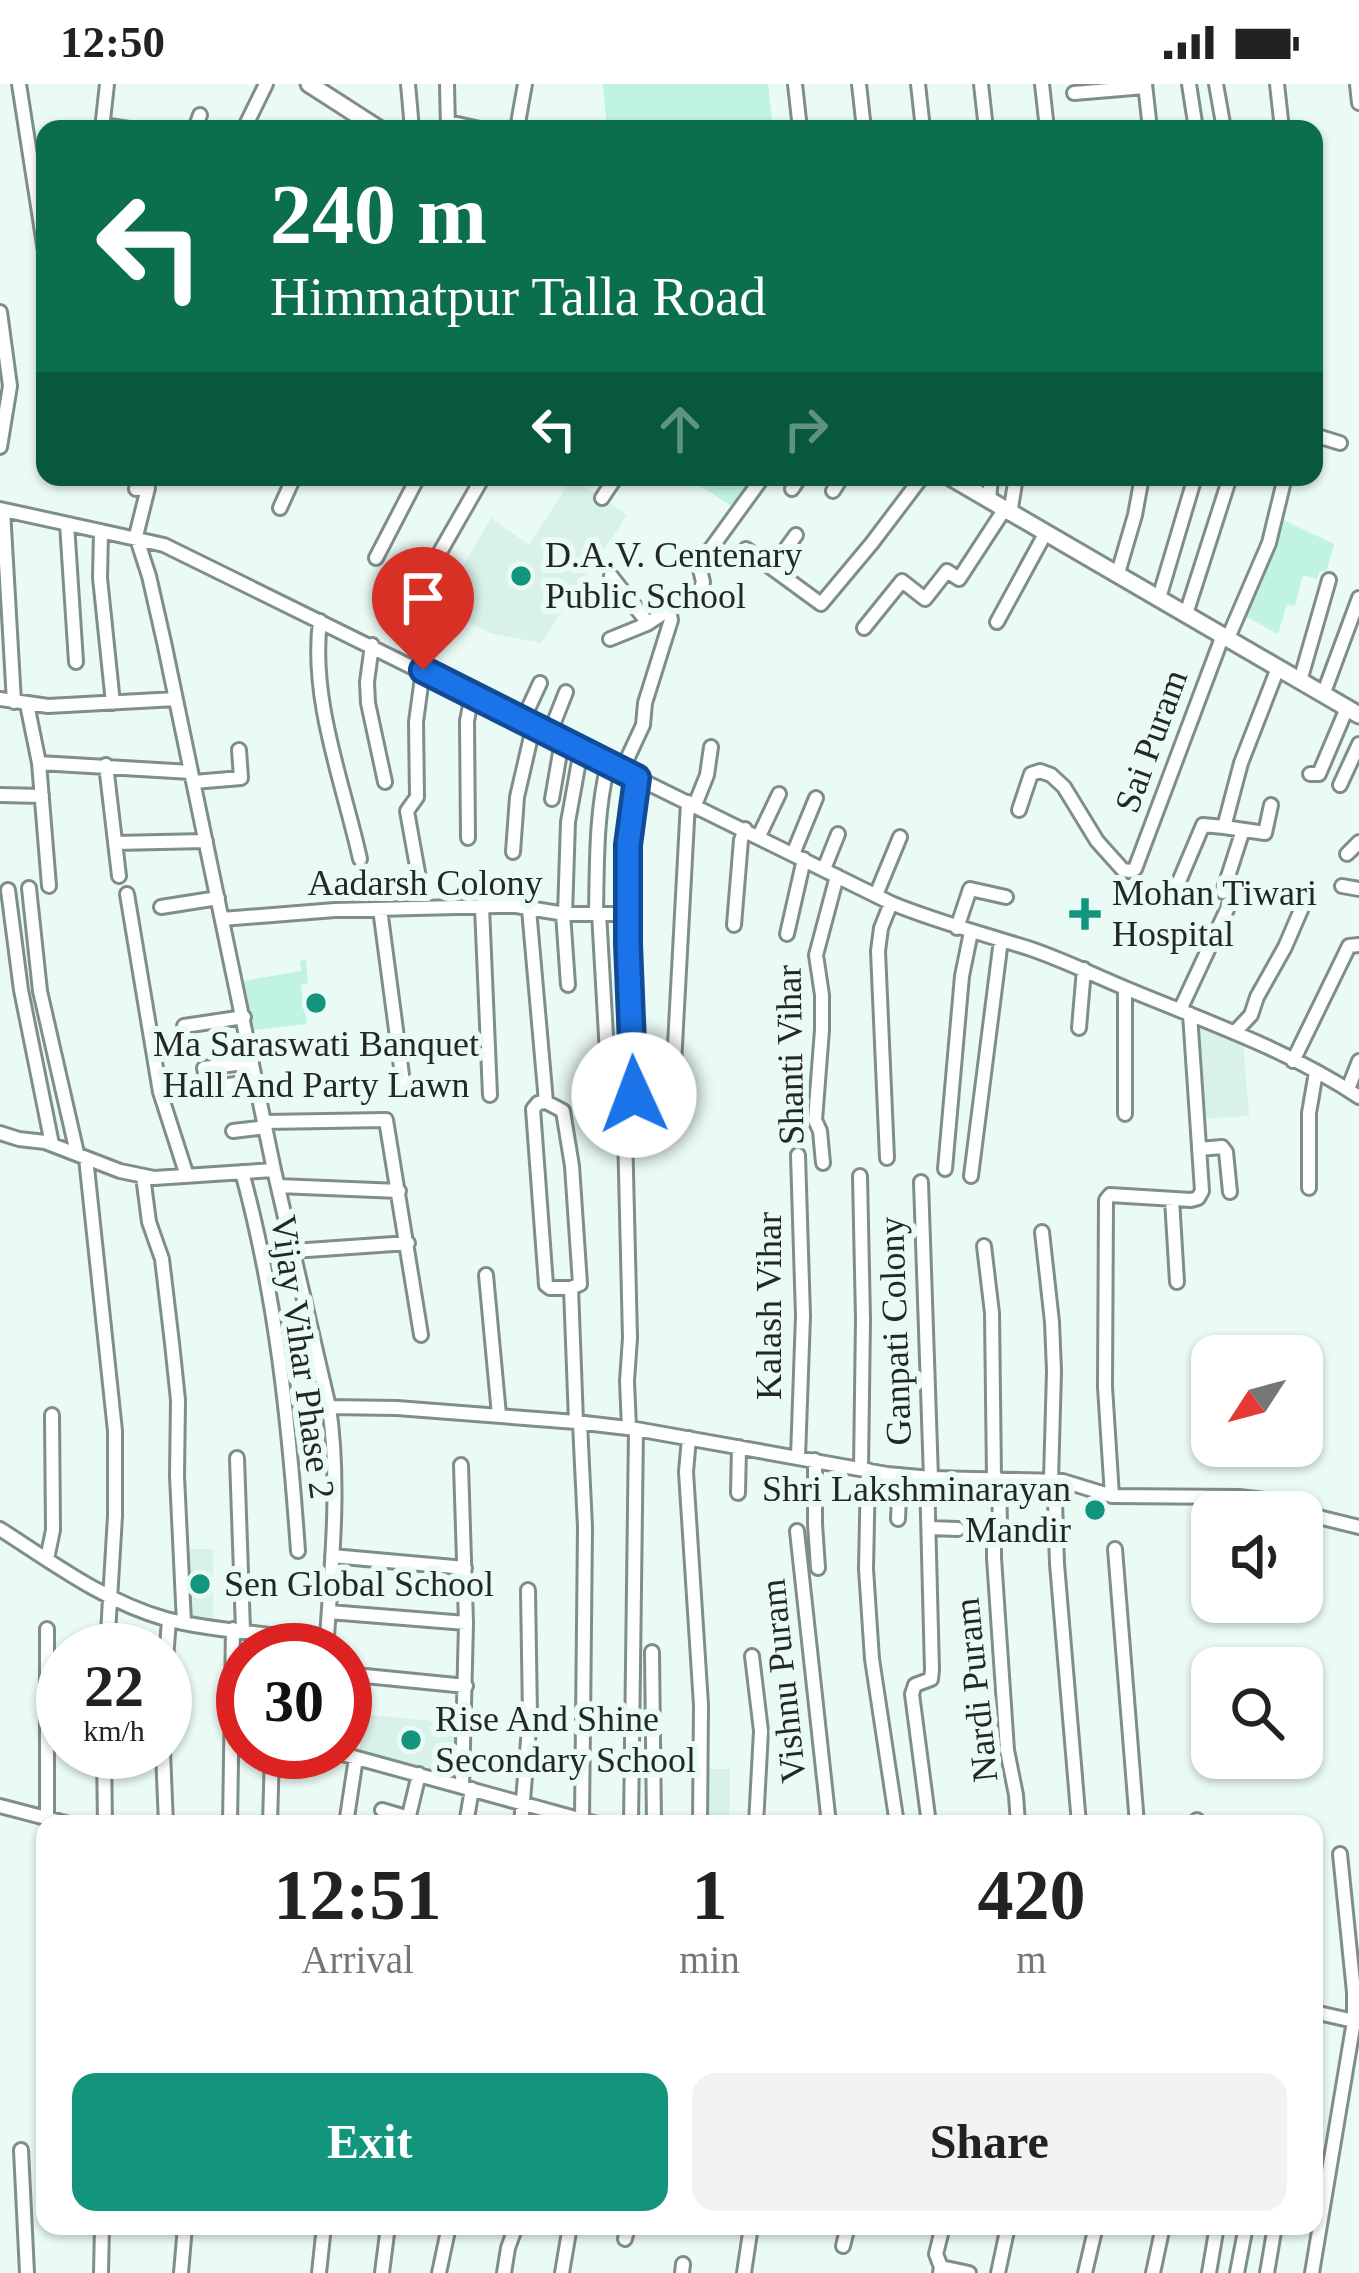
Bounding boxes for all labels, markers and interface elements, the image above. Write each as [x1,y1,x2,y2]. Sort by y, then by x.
text: 12:50 [60,17,165,67]
icon: left [72,168,228,324]
text: 240 m [270,168,487,261]
text: Himmatpur Talla Road [270,267,766,327]
icon: left [521,396,587,462]
icon: ahead [647,396,713,462]
icon: right [773,396,839,462]
place label: D.A.V. Centenary Public School [545,535,802,616]
pin [372,547,474,670]
marker: D.A.V. Centenary Public School [508,563,534,589]
icon: arrive [390,565,456,631]
street label: Sai Puram [1107,664,1195,818]
street label: Aadarsh Colony [308,863,542,903]
place label: Mohan Tiwari Hospital [1112,873,1317,954]
marker: Mohan Tiwari Hospital [1069,898,1101,930]
street label: Shanti Vihar [768,965,812,1145]
marker: Ma Saraswati Banquet Hall And Party Lawn [303,990,329,1016]
place label: Ma Saraswati Banquet Hall And Party Lawn [153,1024,479,1105]
position arrow [571,1032,697,1158]
street label: Kalash Vihar [749,1212,789,1400]
street label: Vijay Vihar Phase 2 [263,1213,343,1501]
street label: Ganpati Colony [871,1216,919,1446]
north arrow [1191,1335,1323,1467]
map controls [1191,1335,1323,1779]
place label: Shri Lakshminarayan Mandir [762,1469,1071,1550]
button: sound [1191,1491,1323,1623]
marker: Shri Lakshminarayan Mandir [1082,1497,1108,1523]
place label: Sen Global School [224,1564,494,1604]
marker: Sen Global School [187,1571,213,1597]
street label: Vishnu Puram [752,1577,814,1785]
street label: Nardi Puram [946,1596,1006,1784]
speed limit sign: 30 [216,1623,372,1779]
button: search [1191,1647,1323,1779]
text: 22 [84,1653,144,1719]
place label: Rise And Shine Secondary School [435,1699,696,1780]
text: km/h [83,1714,145,1747]
marker: Rise And Shine Secondary School [398,1727,424,1753]
text: 12:51 [274,1855,442,1935]
text: 1 [691,1855,727,1935]
text: 420 [977,1855,1085,1935]
text: Arrival [301,1938,414,1981]
text: min [679,1938,740,1981]
text: m [1016,1938,1047,1981]
button: Exit [72,2073,668,2211]
button: Share [692,2073,1287,2211]

